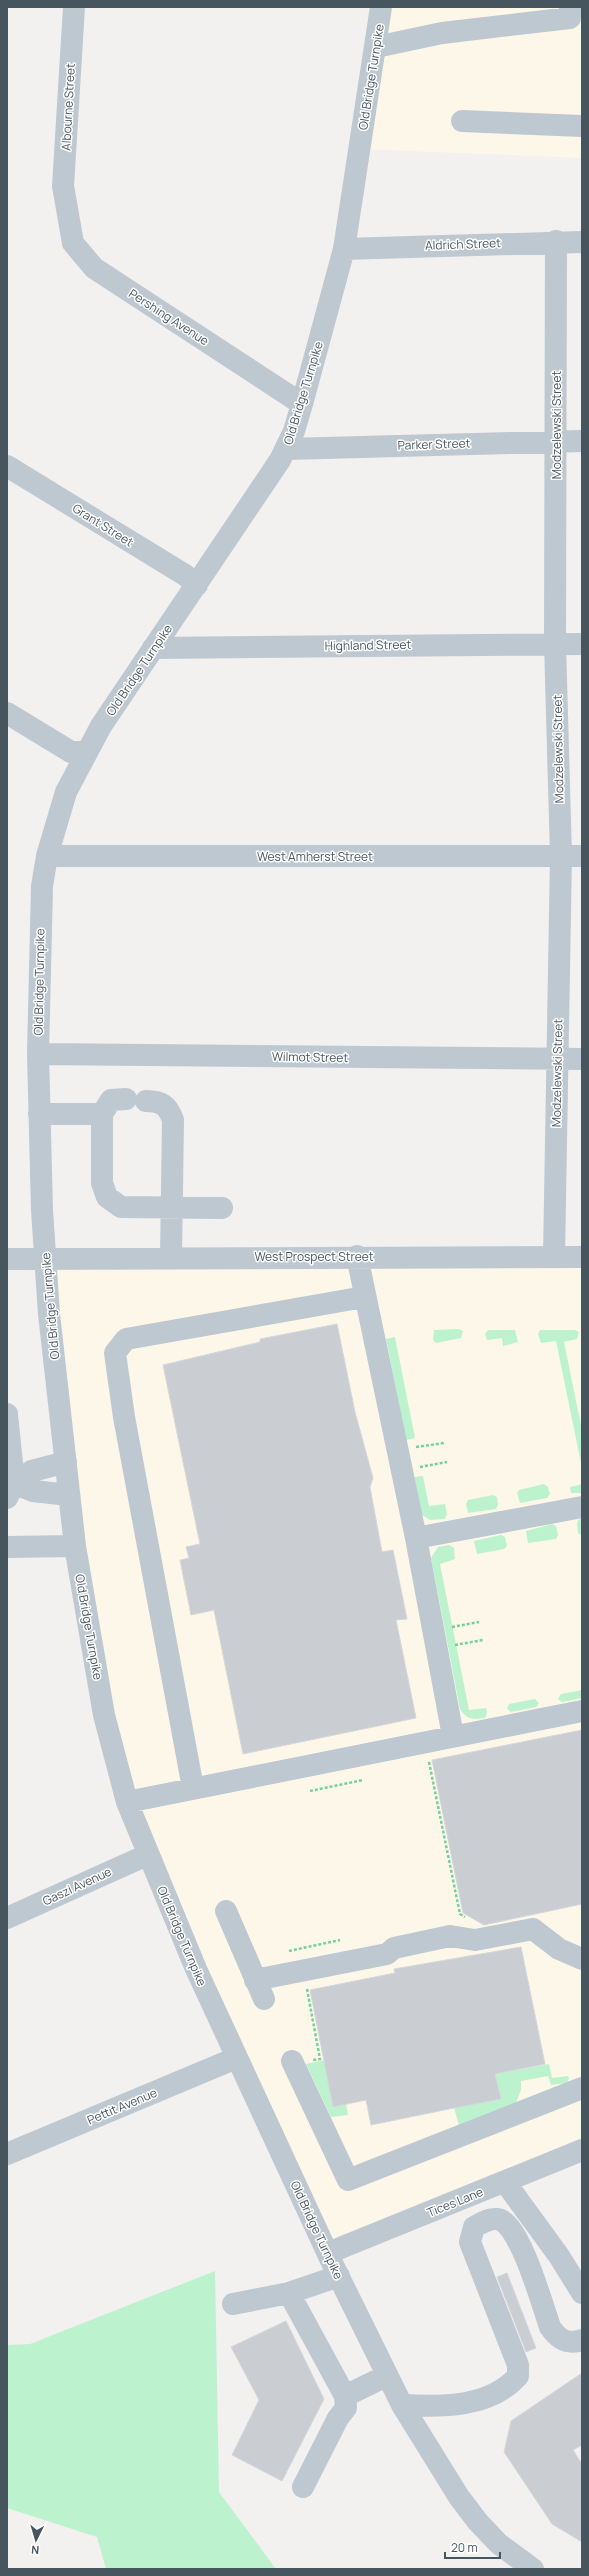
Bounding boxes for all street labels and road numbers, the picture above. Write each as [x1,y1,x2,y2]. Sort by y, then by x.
street label: Old Bridge Turnpike [354,23,388,131]
street label: Albourne Street [57,63,79,151]
street label: Aldrich Street [425,234,501,254]
street label: Pershing Avenue [126,285,212,349]
street label: Old Bridge Turnpike [279,339,327,447]
street label: Modzelewski Street [548,371,565,479]
street label: Parker Street [397,434,471,454]
street label: Grant Street [69,500,137,551]
street label: Old Bridge Turnpike [102,621,176,719]
street label: Highland Street [325,636,412,654]
street label: Modzelewski Street [549,694,567,803]
street label: West Amherst Street [257,848,373,865]
street label: Old Bridge Turnpike [30,928,48,1036]
street label: Modzelewski Street [548,1018,566,1127]
street label: Wilmot Street [272,1048,348,1066]
street label: West Prospect Street [254,1248,374,1265]
street label: Old Bridge Turnpike [37,1252,63,1360]
street label: Old Bridge Turnpike [71,1573,107,1681]
street label: Gaszi Avenue [40,1863,114,1909]
street label: Old Bridge Turnpike [153,1883,211,1989]
street label: Pettit Avenue [85,2084,159,2128]
street label: Old Bridge Turnpike [287,2178,347,2282]
street label: Tices Lane [424,2183,486,2221]

